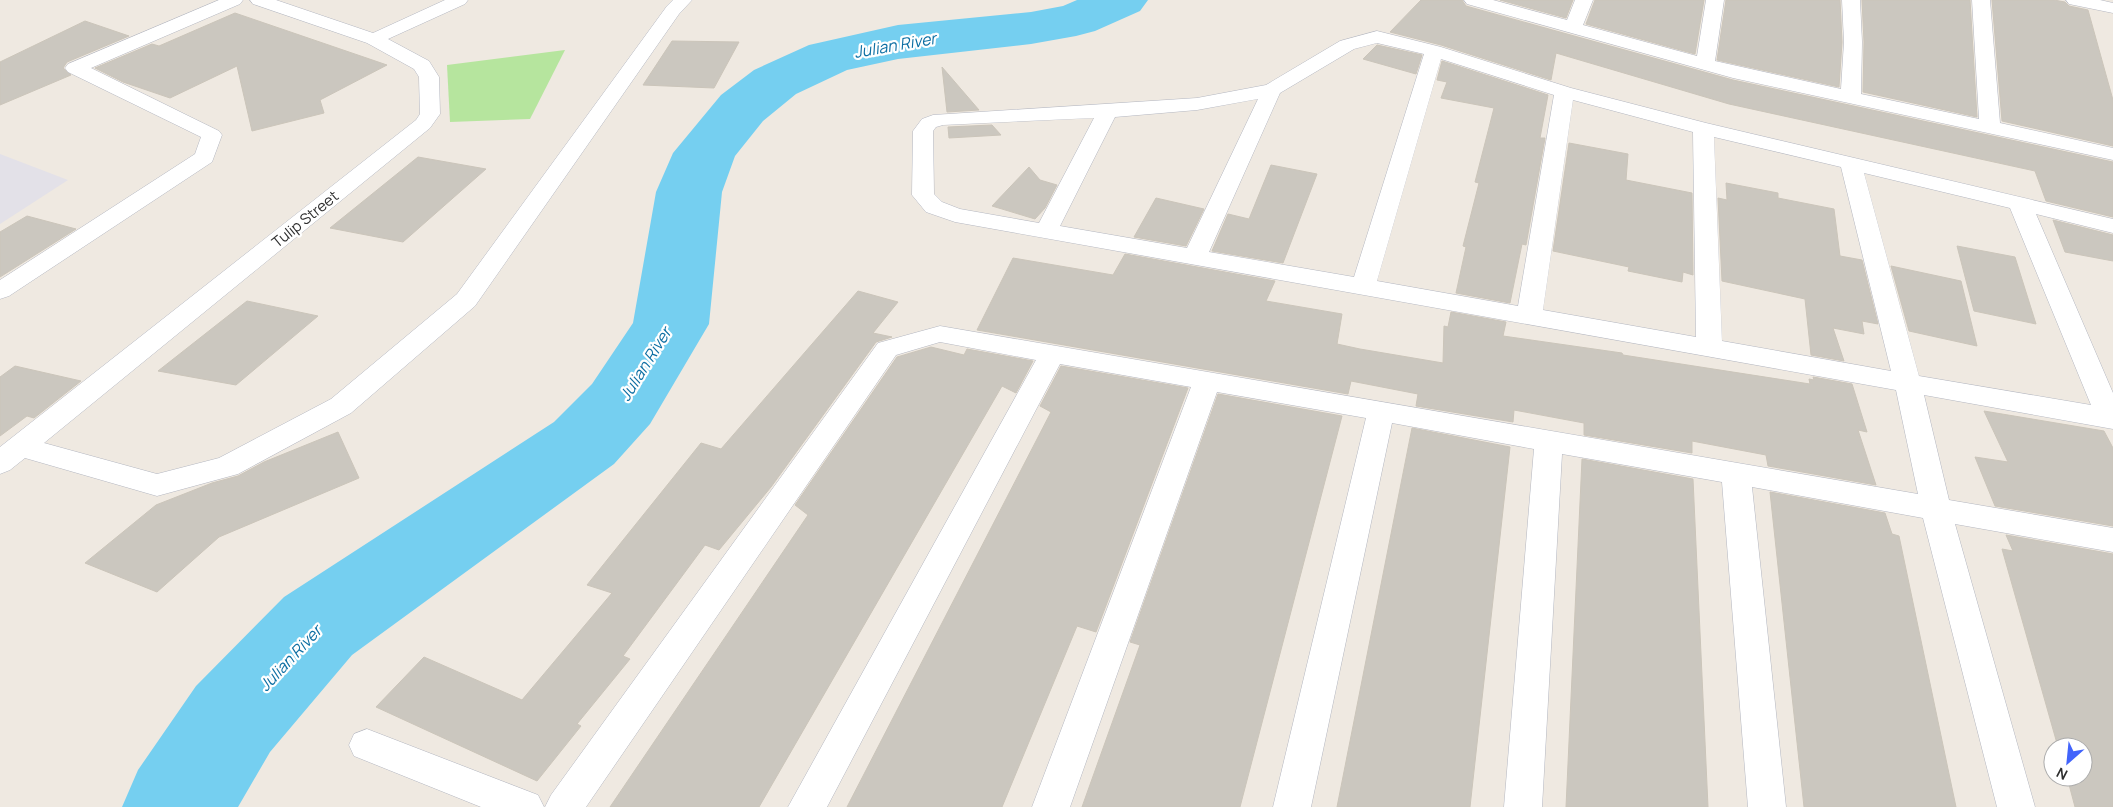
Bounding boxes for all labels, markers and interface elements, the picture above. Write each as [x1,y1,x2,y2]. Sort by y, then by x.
water label: Julian River [852,27,940,63]
street label: Tulip Street [267,186,343,252]
water label: Julian River [614,321,677,405]
water label: Julian River [254,619,328,696]
north arrow [2043,737,2093,787]
text: N [2053,763,2071,785]

